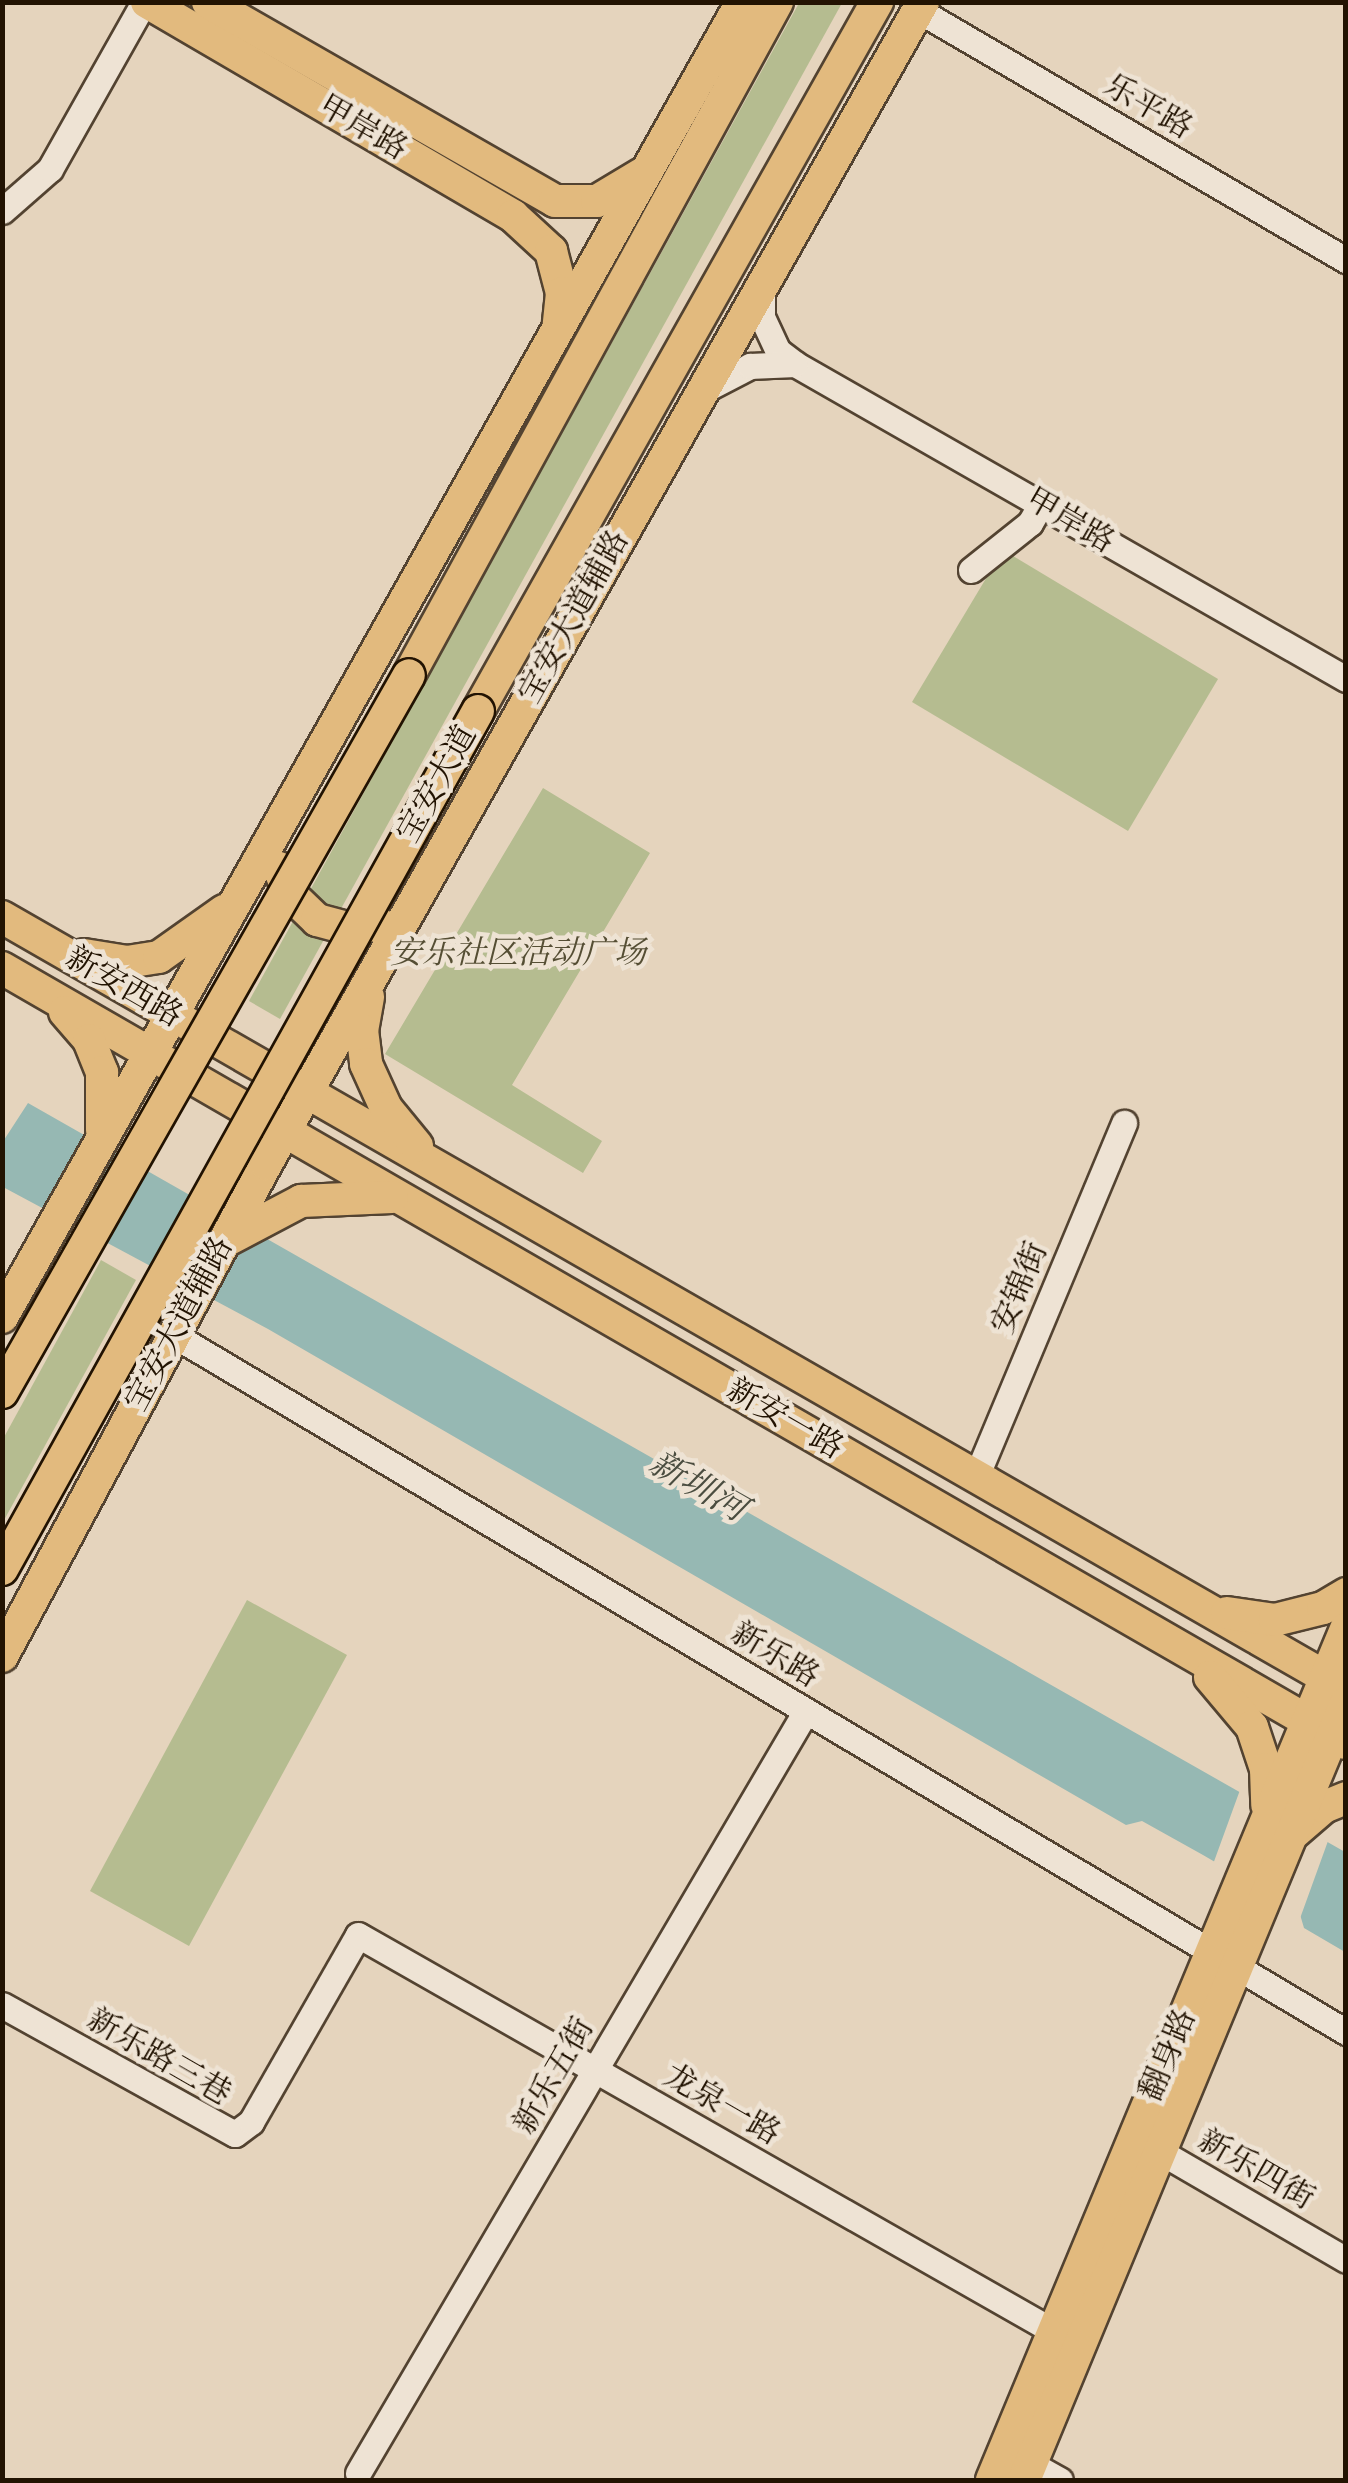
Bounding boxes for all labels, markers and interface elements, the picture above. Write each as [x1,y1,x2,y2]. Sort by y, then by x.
street label: 乐平路 [1097,66,1199,148]
street label: 甲岸路 [312,87,414,169]
street label: 甲岸路 [1019,480,1121,562]
street label: 宝安大道辅路 [511,524,637,710]
street label: 宝安大道 [389,719,485,849]
park label: 安乐社区活动广场 [390,934,646,972]
street label: 新安西路 [59,938,189,1036]
street label: 宝安大道辅路 [117,1230,241,1418]
street label: 安锦街 [984,1236,1056,1340]
street label: 新安一路 [720,1370,850,1468]
water label: 新圳河 [642,1442,754,1530]
street label: 新乐路 [724,1614,826,1696]
street label: 新乐路三巷 [80,2000,238,2114]
street label: 翻身路 [1132,2003,1204,2107]
street label: 新乐五街 [505,2011,603,2141]
street label: 龙泉一路 [657,2056,787,2154]
street label: 新乐四街 [1191,2121,1321,2219]

